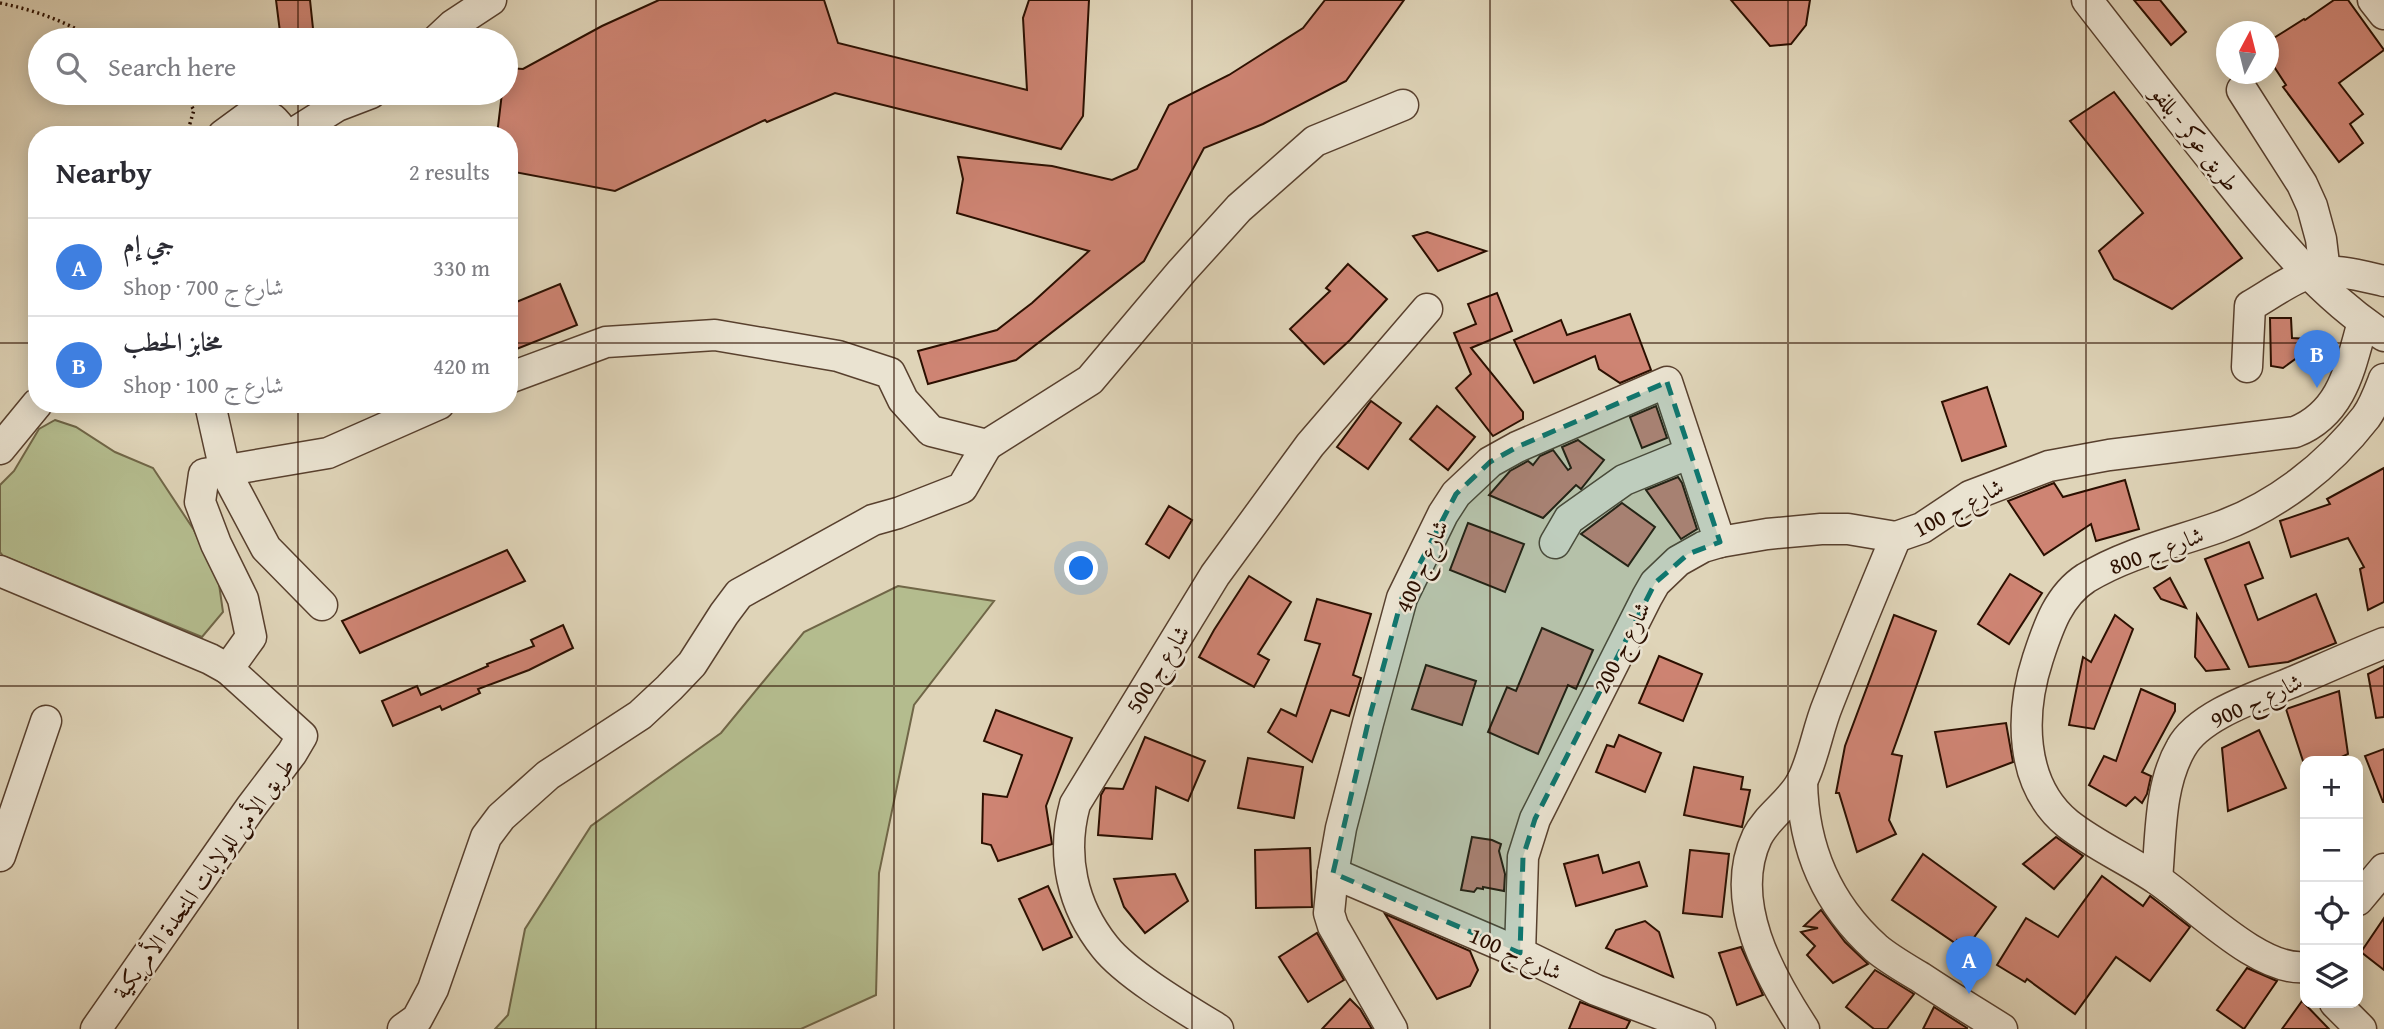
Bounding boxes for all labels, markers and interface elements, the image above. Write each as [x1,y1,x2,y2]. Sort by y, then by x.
north arrow [2216,21,2279,84]
search box [28,28,518,105]
text: Search here [108,47,236,86]
icon: search [52,48,90,86]
street label: طريق عوكر - بللفو [2143,76,2248,198]
text: Nearby [56,150,152,194]
text: 2 results [409,155,490,188]
text: جي إم [123,224,175,263]
text: A [72,251,86,284]
text: 330 m [433,251,490,284]
text: Shop · شارع ج 700 [123,270,284,303]
text: مخابز الحطب [123,322,222,361]
pin: B [2294,330,2340,388]
text: B [72,349,86,382]
text: 420 m [433,349,490,382]
text: Shop · شارع ج 100 [123,368,284,401]
street label: شارع ج 100 [1907,469,2012,549]
street label: شارع ج 400 [1386,514,1461,620]
street label: شارع ج 800 [2104,518,2210,587]
your location [1064,551,1098,585]
street label: شارع ج 200 [1584,596,1663,701]
street label: شارع ج 500 [1117,618,1201,722]
street label: شارع ج 900 [2204,664,2310,740]
street label: طريق الأمن للولايات المتحدة الأمريكية [104,750,302,1006]
map controls [2300,756,2363,1008]
button: + [2300,756,2363,819]
button: − [2300,819,2363,882]
button: locate [2300,882,2363,945]
street label: شارع ج 100 [1462,918,1568,993]
pin: A [1946,936,1992,994]
button: layers [2300,945,2363,1008]

